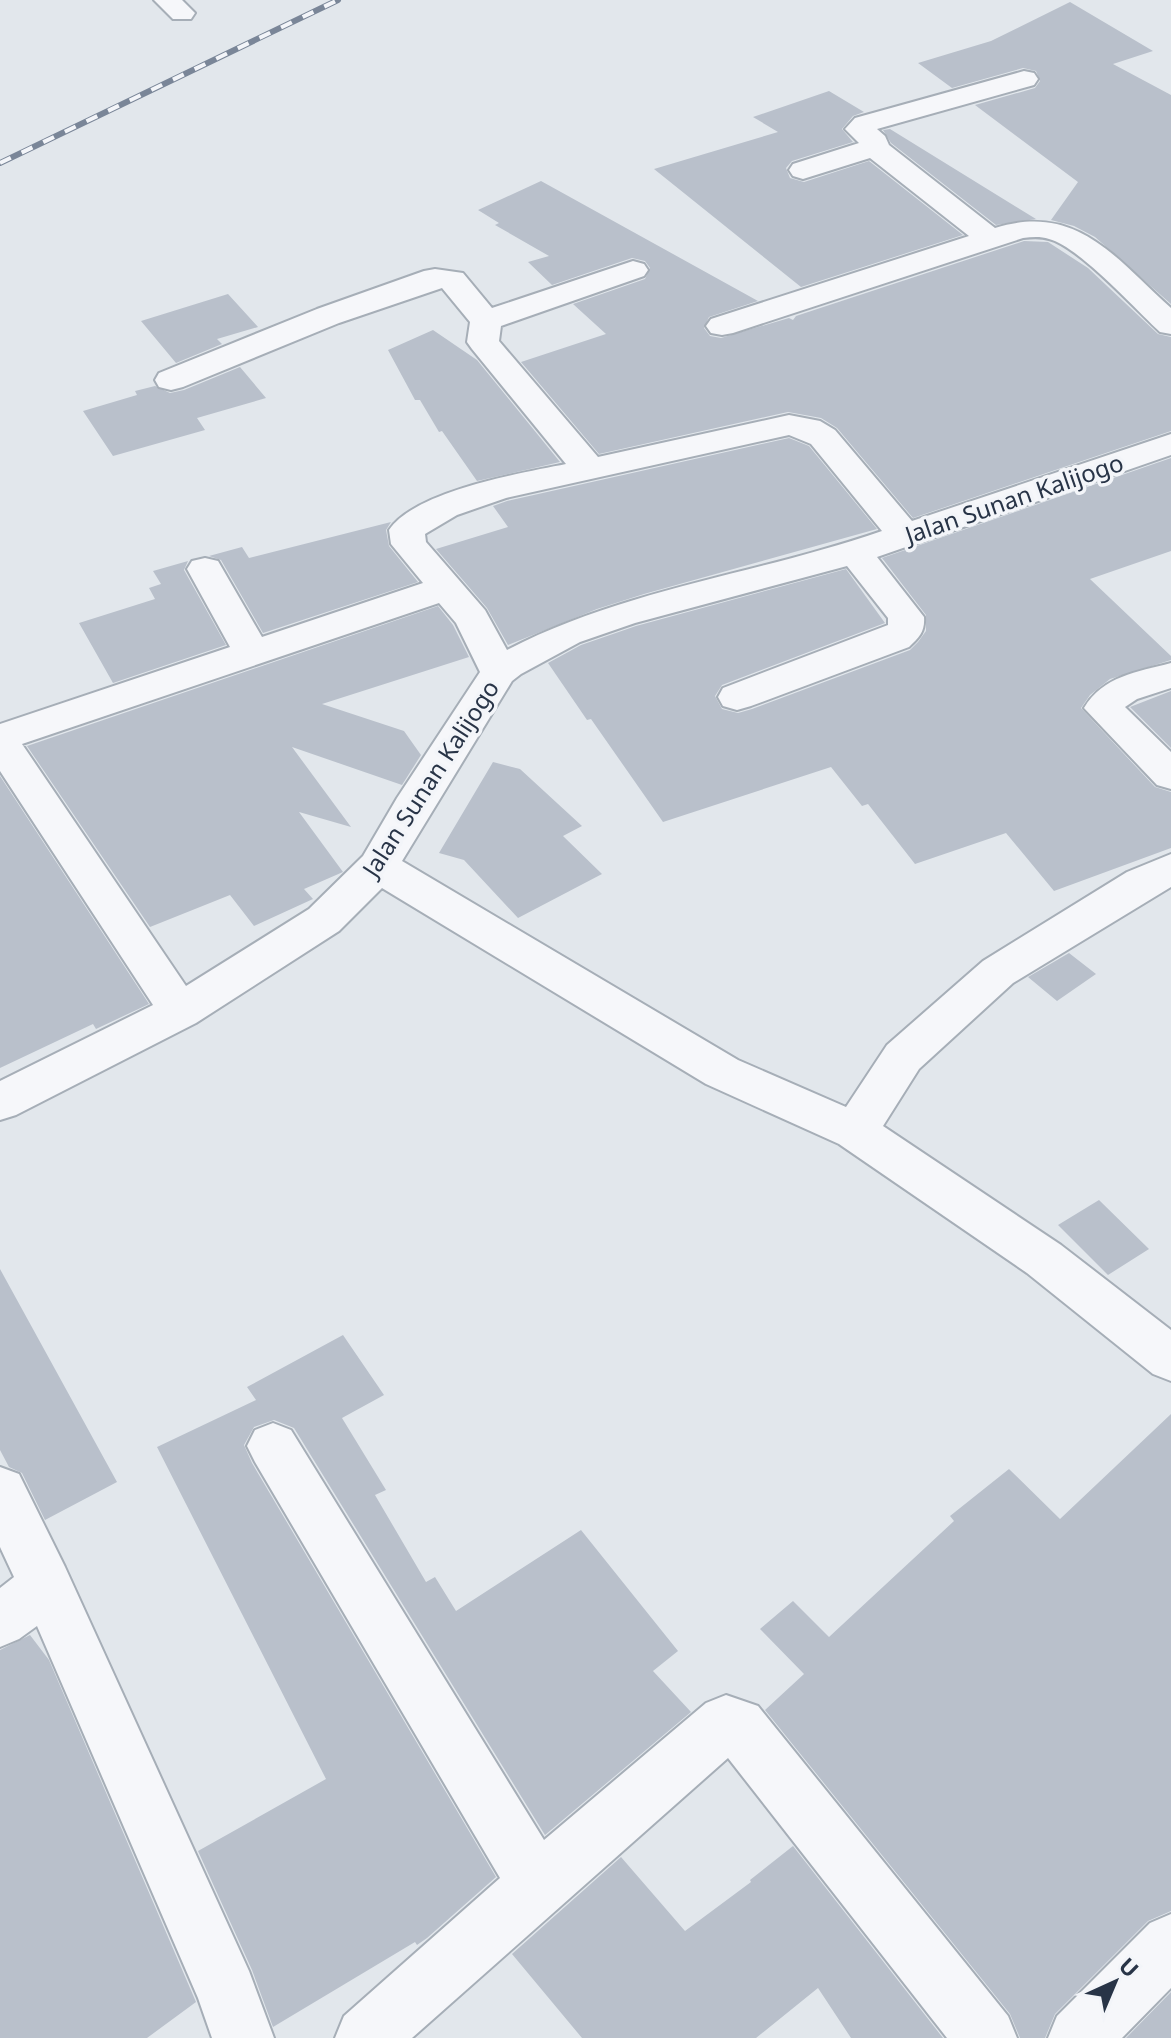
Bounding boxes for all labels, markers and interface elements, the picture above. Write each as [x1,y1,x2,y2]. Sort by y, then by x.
street label: Jalan Sunan Kalijogo [899,445,1128,552]
street label: Jalan Sunan Kalijogo [353,673,506,885]
north arrow [1075,1942,1155,2022]
text: U [1113,1950,1146,1983]

